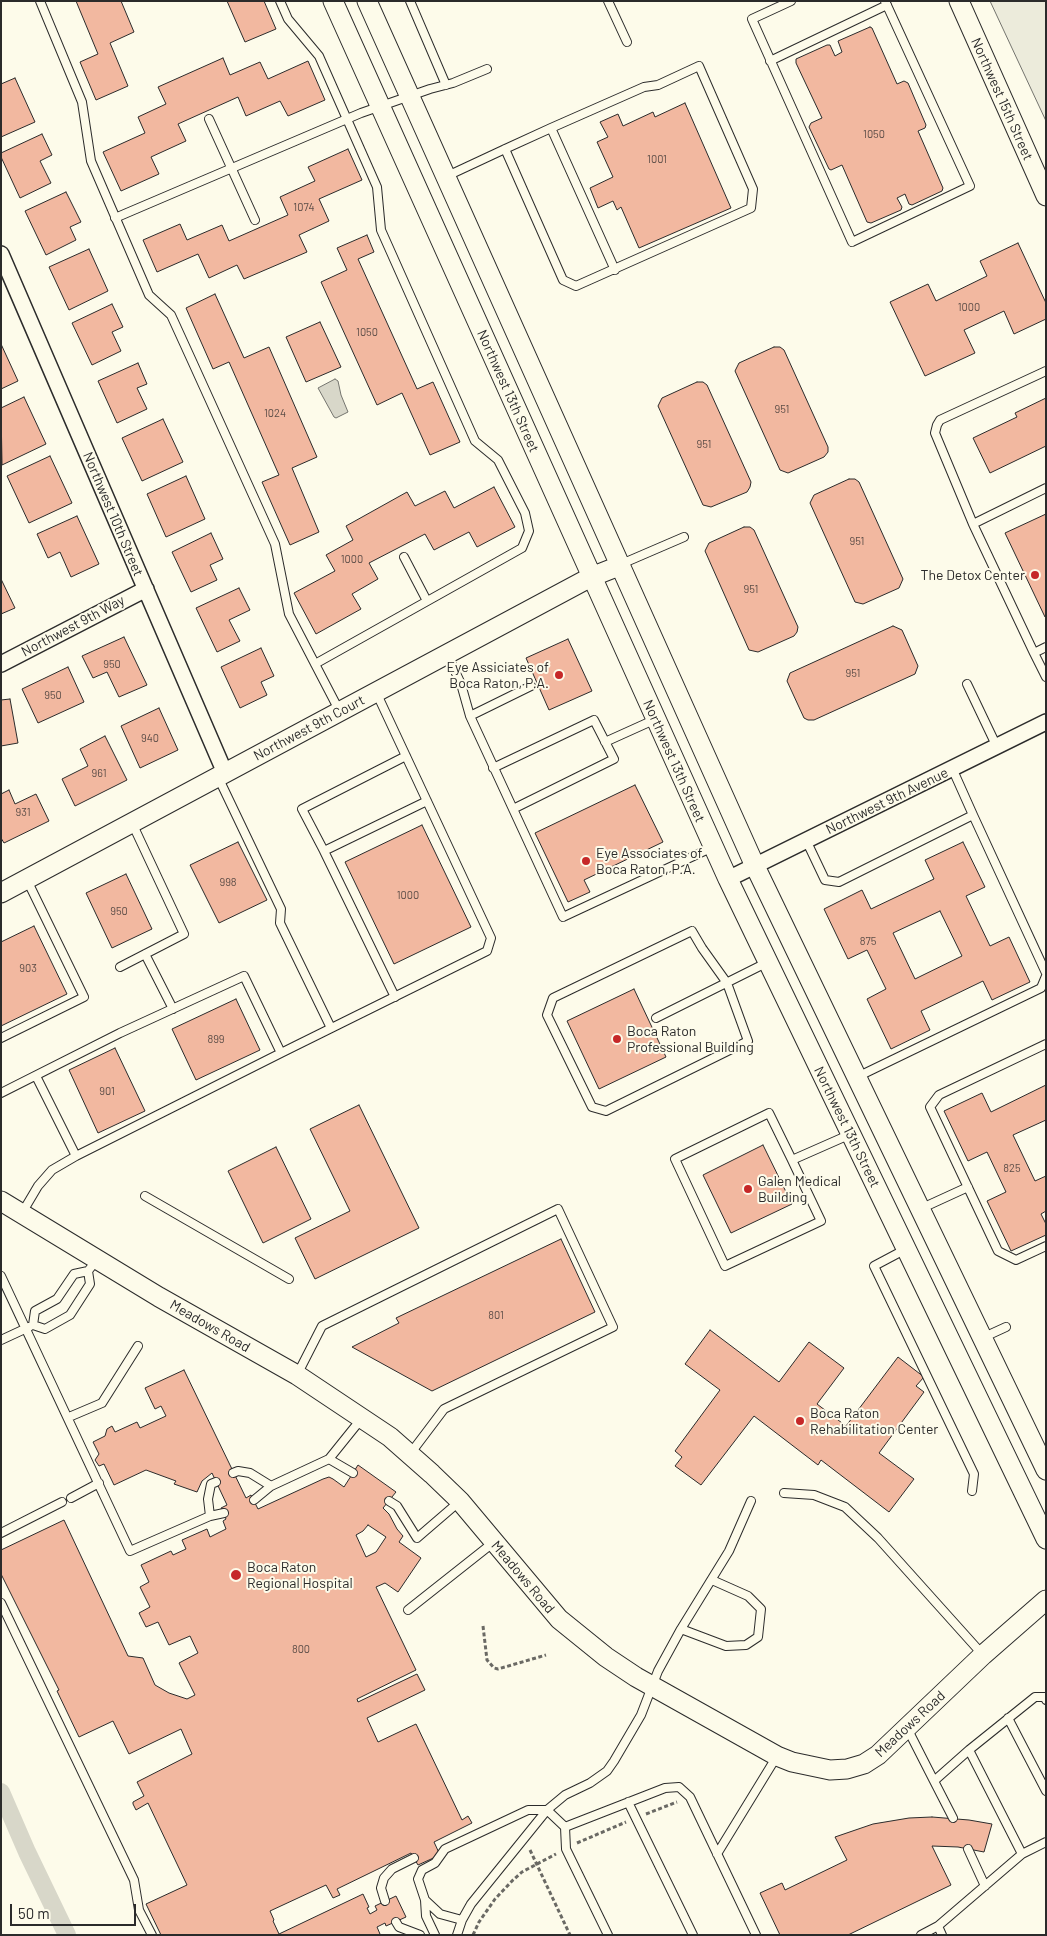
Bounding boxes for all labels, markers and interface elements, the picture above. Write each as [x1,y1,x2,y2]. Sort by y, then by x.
street label: Northwest 15th Street [967,35,1037,163]
house number: 1050 [863,127,885,141]
house number: 1001 [647,152,667,166]
house number: 1074 [293,200,315,214]
house number: 1000 [958,300,980,314]
house number: 1050 [356,325,378,339]
street label: Northwest 13th Street [473,327,543,455]
house number: 951 [775,402,789,416]
house number: 1024 [264,406,286,420]
house number: 951 [697,437,711,451]
street label: Northwest 10th Street [79,449,147,579]
house number: 951 [850,534,864,548]
house number: 1000 [341,552,363,566]
place label: The Detox Center [921,567,1025,583]
marker: The Detox Center [1029,569,1041,581]
house number: 951 [744,582,758,596]
street label: Northwest 9th Way [18,592,128,660]
house number: 950 [103,657,121,671]
place label: Eye Assiciates of Boca Raton, P.A. [446,659,549,692]
house number: 951 [846,666,860,680]
marker: Eye Assiciates of Boca Raton, P.A. [553,669,565,681]
house number: 950 [44,688,62,702]
street label: Northwest 9th Court [251,692,367,764]
street label: Northwest 13th Street [639,697,709,825]
house number: 940 [141,731,159,745]
street label: Northwest 9th Avenue [823,764,951,838]
house number: 961 [91,766,107,780]
house number: 931 [15,805,31,819]
place label: Eye Associates of Boca Raton, P.A. [596,845,703,878]
marker: Eye Associates of Boca Raton, P.A. [580,855,592,867]
house number: 998 [219,875,237,889]
house number: 1000 [397,888,419,902]
house number: 950 [110,904,128,918]
house number: 875 [860,934,876,948]
house number: 903 [19,961,37,975]
place label: Boca Raton Professional Building [627,1023,754,1056]
house number: 899 [207,1032,225,1046]
marker: Boca Raton Professional Building [611,1033,623,1045]
street label: Northwest 13th Street [810,1064,884,1190]
house number: 901 [99,1084,115,1098]
house number: 825 [1003,1161,1021,1175]
place label: Galen Medical Building [758,1173,841,1206]
marker: Galen Medical Building [742,1183,754,1195]
street label: Meadows Road [167,1296,253,1356]
house number: 801 [488,1308,504,1322]
place label: Boca Raton Rehabilitation Center [810,1405,938,1438]
marker: Boca Raton Rehabilitation Center [794,1415,806,1427]
street label: Meadows Road [488,1537,558,1617]
place label: Boca Raton Regional Hospital [247,1559,353,1591]
marker: Boca Raton Regional Hospital [229,1568,243,1582]
house number: 800 [292,1642,310,1656]
street label: Meadows Road [871,1687,949,1761]
scale bar [12,1894,139,1926]
text: 50 m [18,1904,50,1922]

